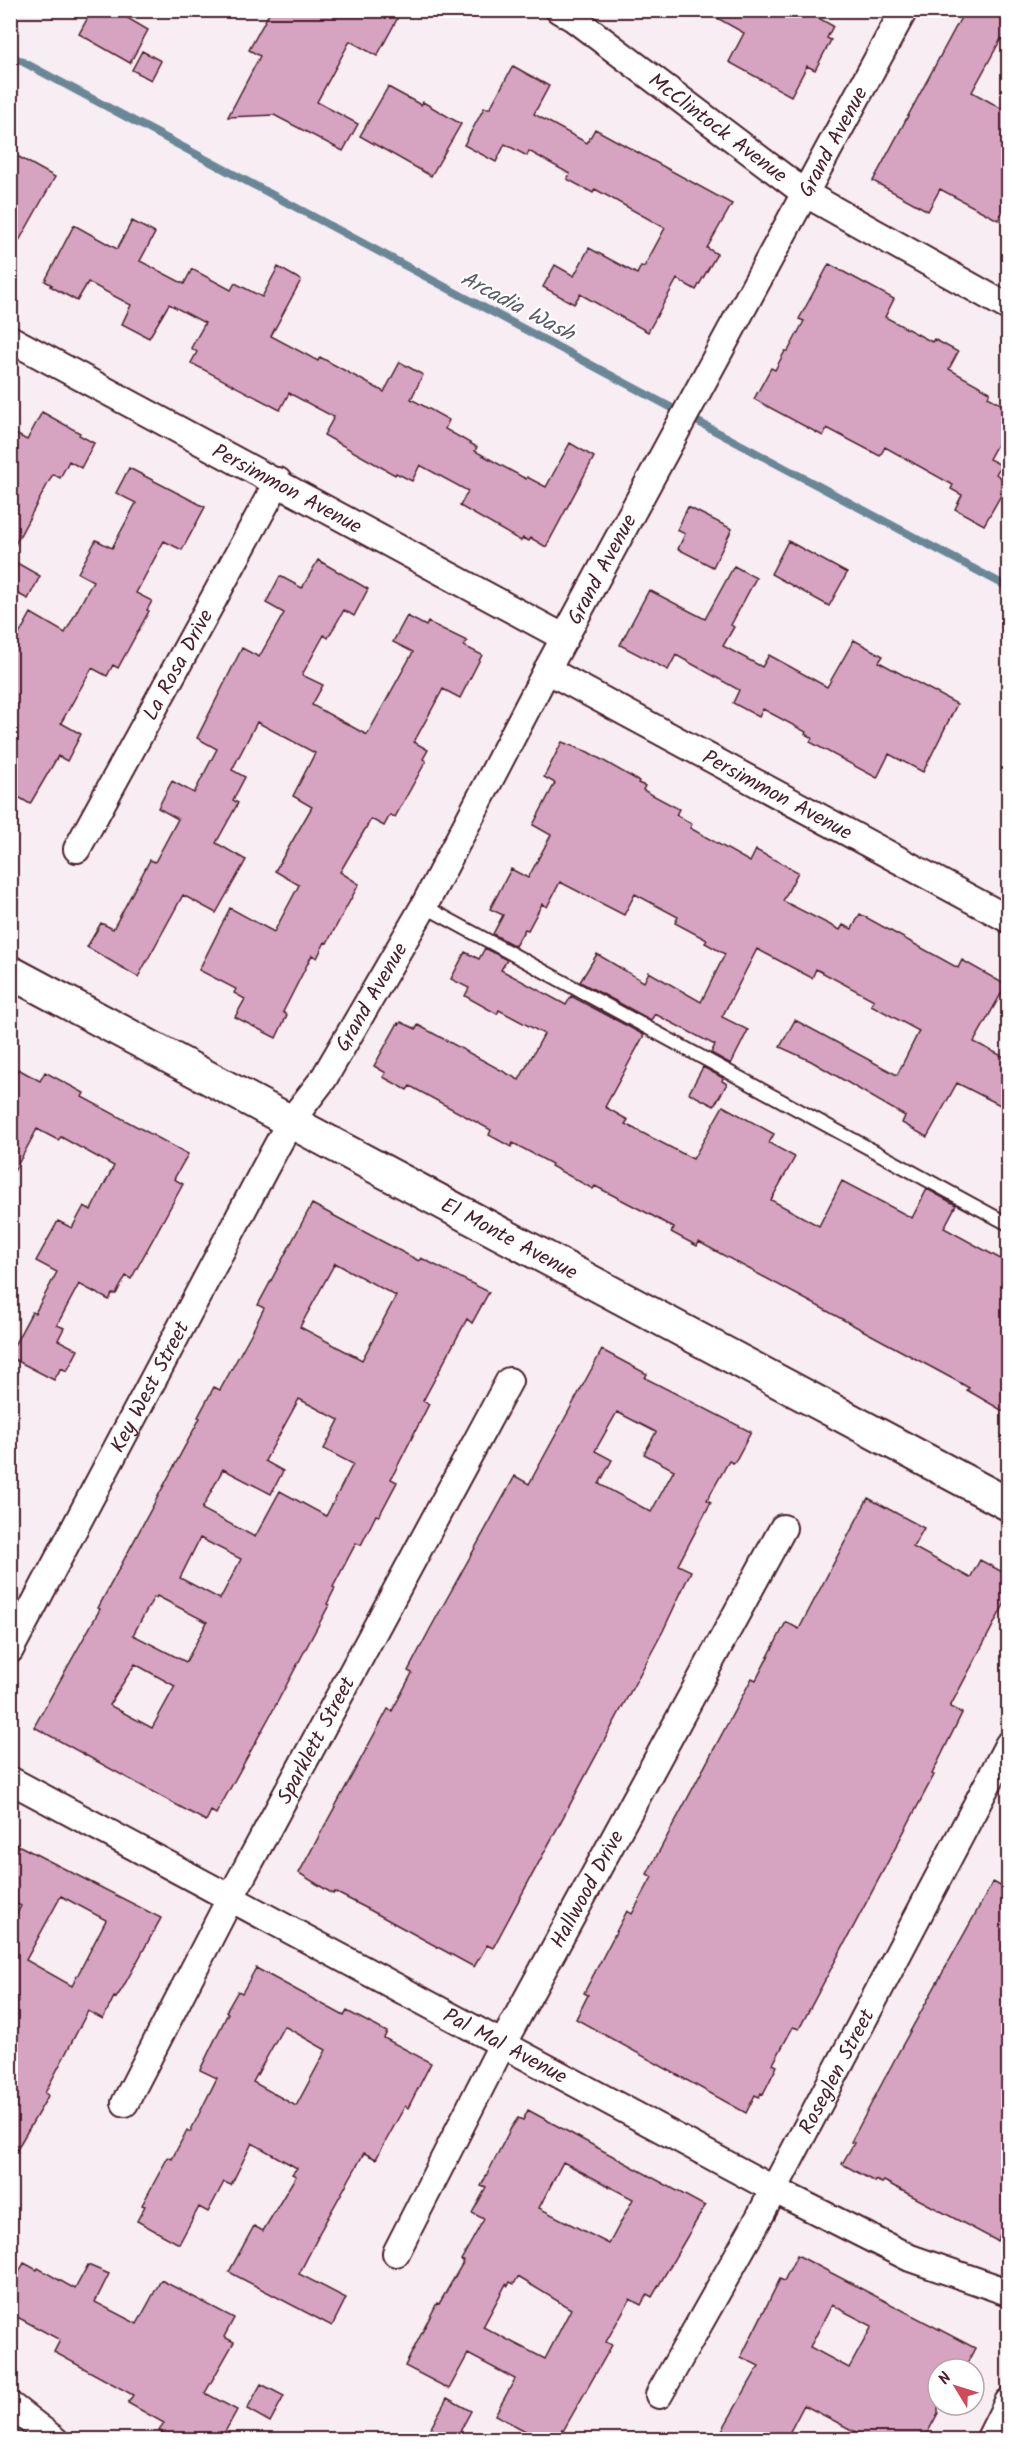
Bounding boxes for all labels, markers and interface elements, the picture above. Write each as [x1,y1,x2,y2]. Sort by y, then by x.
street label: McClintock Avenue [641,65,794,193]
street label: Grand Avenue [791,81,878,204]
water label: Arcadia Wash [454,262,582,353]
street label: Persimmon Avenue [206,436,368,544]
street label: Grand Avenue [559,508,647,631]
street label: La Rosa Drive [135,603,223,727]
street label: Persimmon Avenue [696,742,858,850]
street label: Grand Avenue [328,936,418,1059]
street label: El Monte Avenue [434,1189,584,1290]
street label: Key West Street [102,1315,200,1459]
street label: Sparklett Street [269,1670,365,1810]
street label: Hallwood Drive [542,1824,634,1955]
street label: Pal Mal Avenue [437,2000,573,2094]
street label: Roseglen Street [791,2003,885,2141]
north arrow [926,2357,986,2417]
text: N [932,2367,958,2390]

